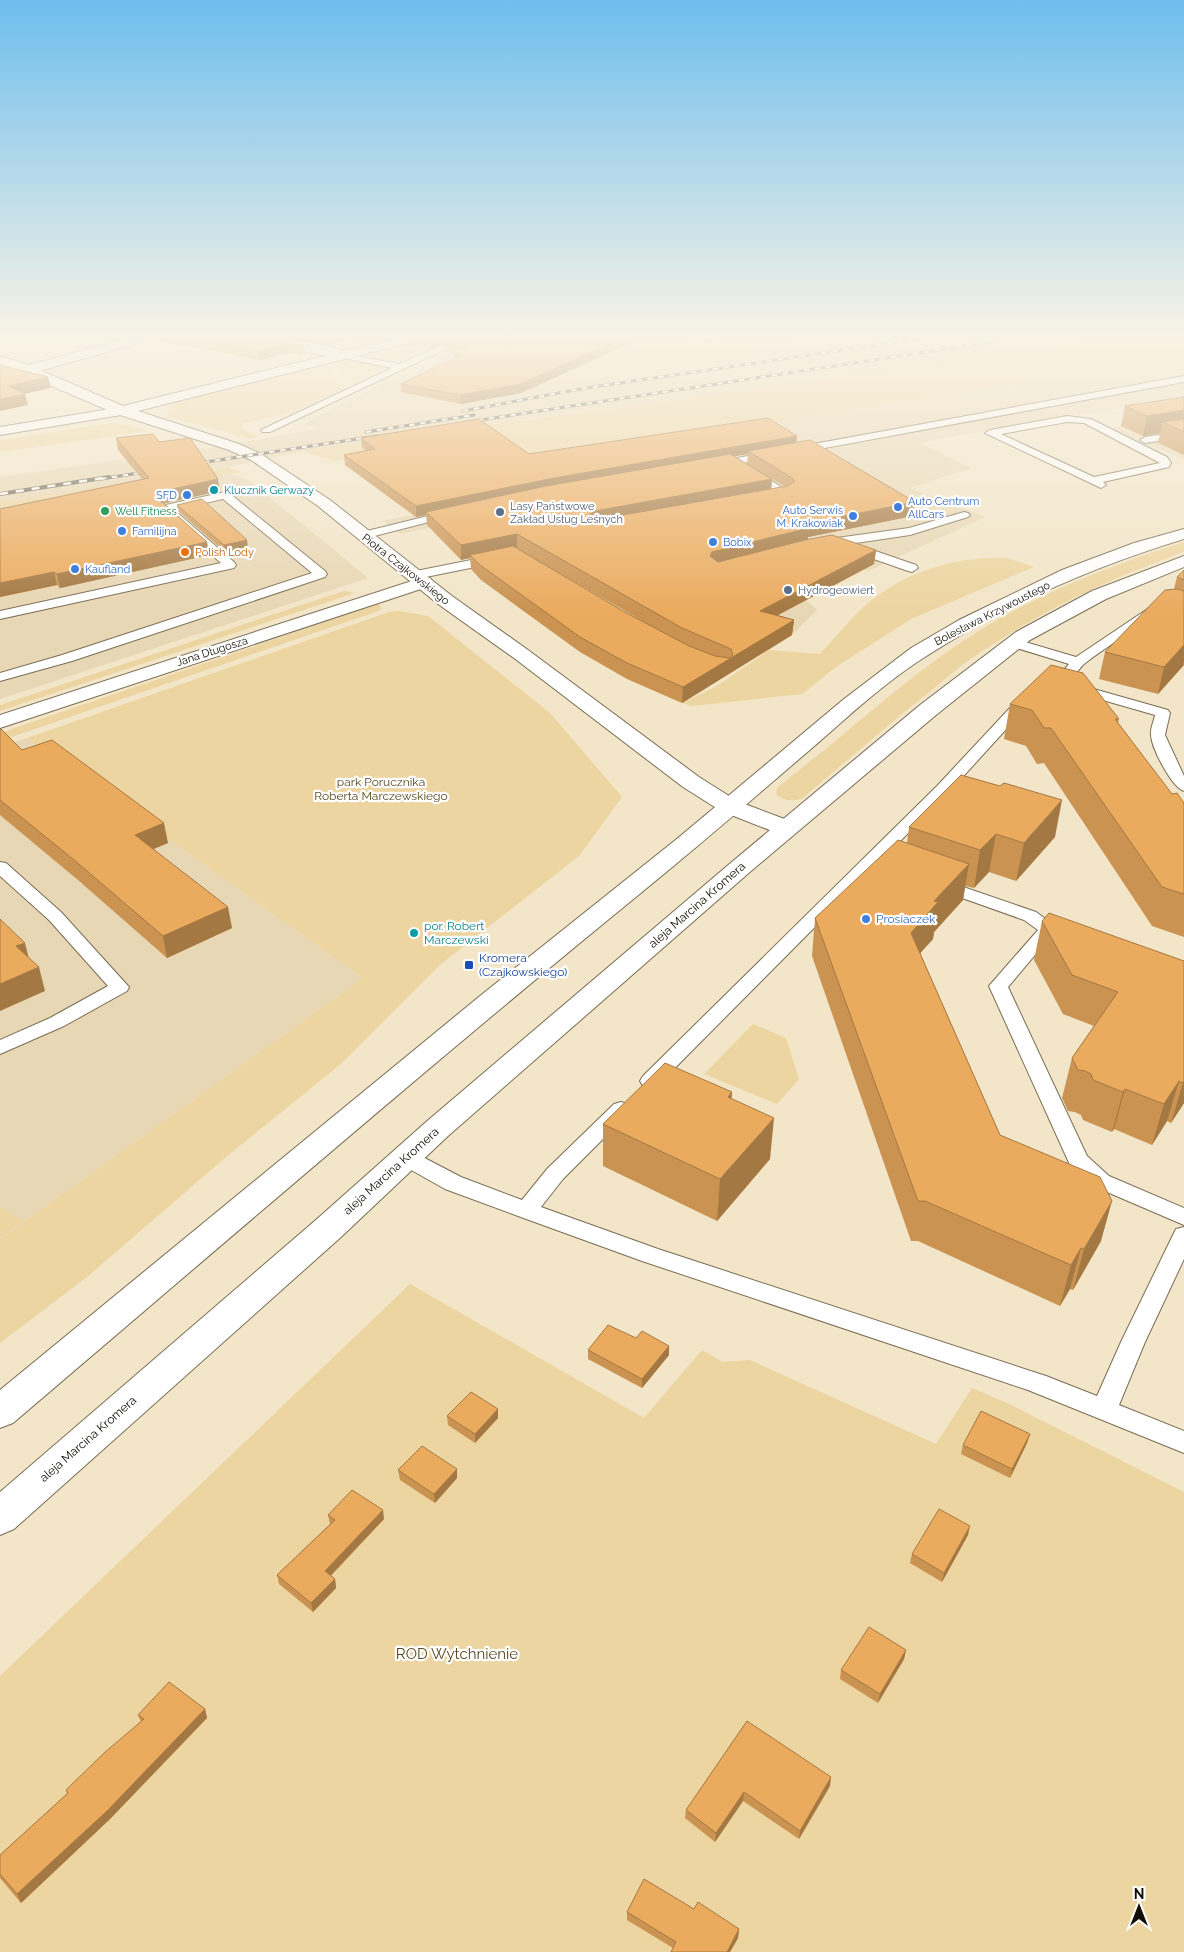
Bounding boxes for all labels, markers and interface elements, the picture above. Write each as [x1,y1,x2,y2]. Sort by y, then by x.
marker: Klucznik Gerwazy [208,484,220,496]
place label: Klucznik Gerwazy [224,484,314,497]
place label: SFD [156,489,177,502]
marker: SFD [181,489,193,501]
place label: Auto Centrum AllCars [908,495,979,521]
place label: Lasy Państwowe Zakład Usług Leśnych [510,500,623,526]
marker: Auto Centrum AllCars [892,501,904,513]
place label: Auto Serwis M. Krakowiak [777,504,843,530]
marker: Well Fitness [99,505,111,517]
place label: Well Fitness [115,505,177,518]
marker: Lasy Państwowe Zakład Usług Leśnych [494,506,506,518]
marker: Auto Serwis M. Krakowiak [847,510,859,522]
marker: Familijna [116,525,128,537]
place label: Familijna [132,525,177,538]
street label: Piotra Czajkowskiego [359,531,452,608]
marker: Bobix [707,536,719,548]
place label: Bobix [723,536,752,549]
marker: Polish Lody [179,546,191,558]
place label: Polish Lody [195,546,254,559]
marker: Kaufland [69,563,81,575]
place label: Kaufland [85,563,130,576]
street label: Bolesława Krzywoustego [932,578,1053,648]
marker: Hydrogeowiert [782,584,794,596]
place label: Hydrogeowiert [798,584,874,597]
street label: Jana Długosza [175,634,249,669]
park label: park Porucznika Roberta Marczewskiego [314,775,448,803]
street label: aleja Marcina Kromera [646,859,748,951]
place label: Prosiaczek [876,912,936,926]
marker: Prosiaczek [860,913,872,925]
place label: por. Robert Marczewski [424,919,489,947]
marker: por. Robert Marczewski [408,927,420,939]
place label: Kromera (Czajkowskiego) [479,951,567,979]
marker: Kromera (Czajkowskiego) [463,959,475,971]
street label: aleja Marcina Kromera [340,1124,442,1218]
street label: aleja Marcina Kromera [37,1393,139,1485]
park label: ROD Wytchnienie [396,1645,518,1663]
north arrow [1114,1882,1164,1932]
text: N [1134,1886,1144,1902]

